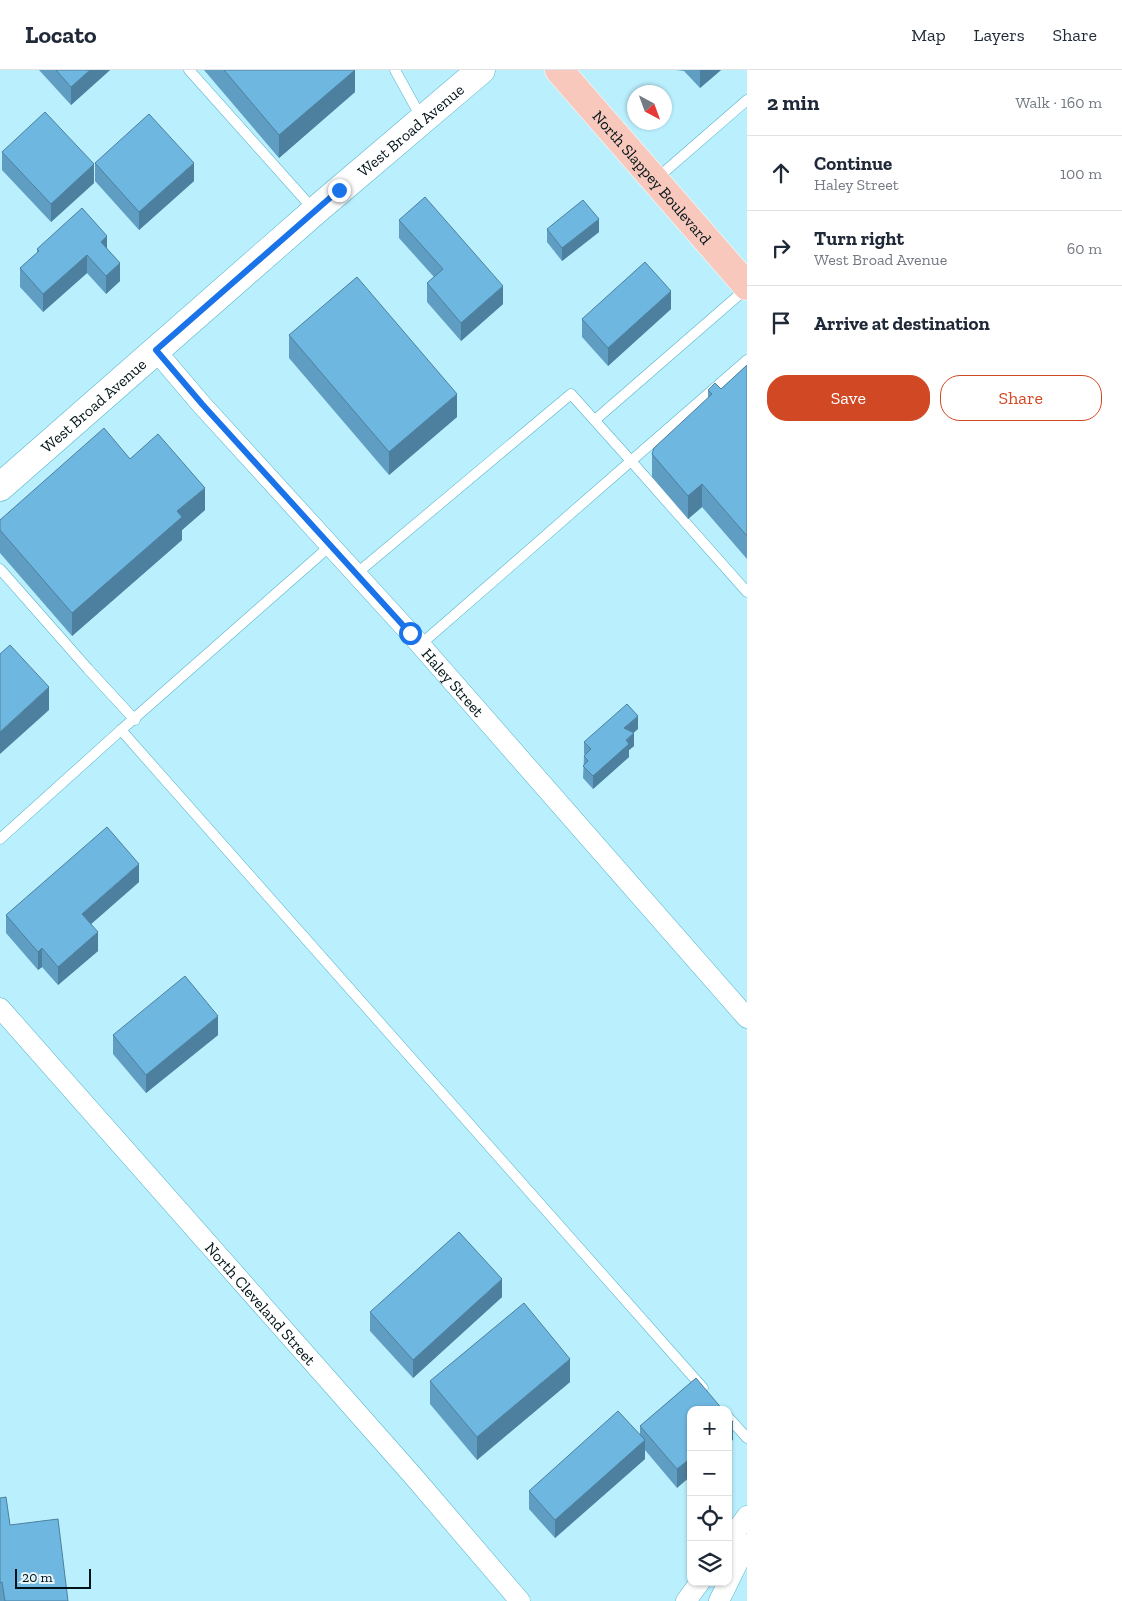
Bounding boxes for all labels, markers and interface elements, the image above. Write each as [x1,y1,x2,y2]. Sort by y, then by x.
text: Locato [25,20,97,49]
text: Map [911,24,946,46]
text: Layers [974,24,1025,46]
text: Share [1053,24,1097,46]
street label: West Broad Avenue [353,80,467,180]
north arrow [627,85,672,130]
text: 2 min [767,90,819,115]
text: Walk · 160 m [1015,93,1102,112]
street label: North Slappey Boulevard [589,106,716,248]
text: Continue [814,152,892,175]
icon: ahead [767,159,795,187]
text: 100 m [1060,164,1102,183]
text: Haley Street [814,175,899,194]
route end [328,179,351,202]
text: Turn right [814,227,904,250]
icon: right [767,234,795,262]
text: 60 m [1067,239,1102,258]
text: West Broad Avenue [814,250,947,269]
icon: arrive [767,309,795,337]
text: Arrive at destination [814,312,990,335]
street label: West Broad Avenue [37,354,150,456]
button: Save [767,375,930,421]
button: Share [940,375,1102,421]
route start [399,622,422,645]
street label: Haley Street [418,644,488,720]
street label: North Cleveland Street [201,1238,320,1369]
map controls [687,1406,732,1586]
button: + [687,1406,732,1451]
button: − [687,1451,732,1496]
button: locate [687,1496,732,1541]
button: layers [687,1541,732,1586]
scale bar [15,1566,91,1589]
text: 20 m [22,1569,53,1586]

